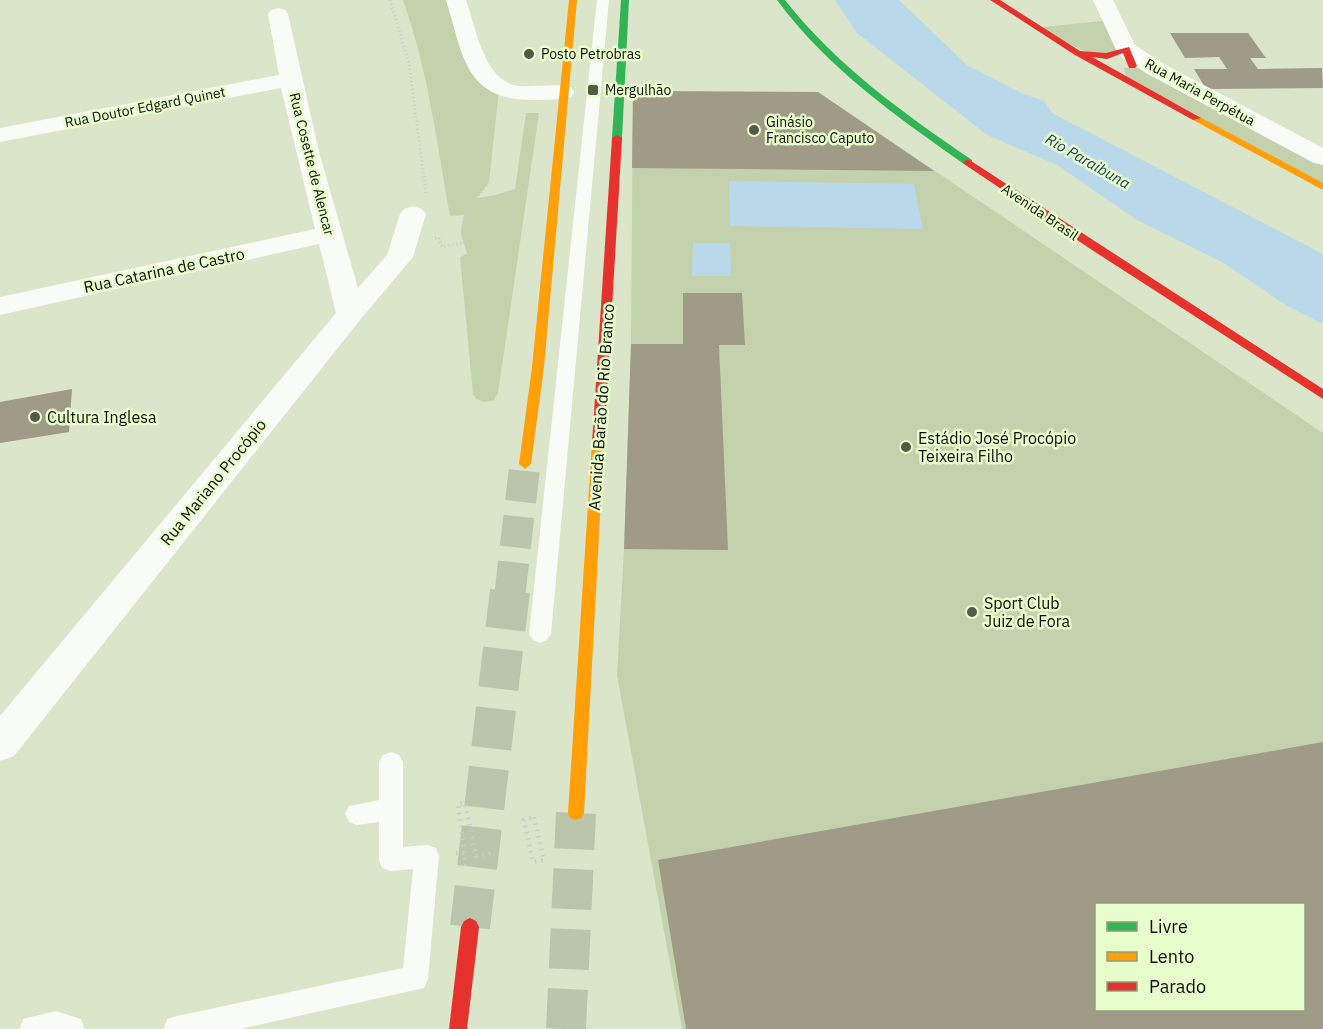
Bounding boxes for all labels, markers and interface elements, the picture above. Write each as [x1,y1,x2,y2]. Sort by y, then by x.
place label: Posto Petrobras [541,45,641,63]
marker: Posto Petrobras [522,47,536,61]
street label: Rua Maria Perpétua [1142,54,1259,130]
place label: Mergulhão [605,81,671,99]
street label: Rua Doutor Edgard Quinet [63,83,227,131]
marker: Mergulhão [586,83,600,97]
street label: Rua Cosette de Alencar [286,91,338,237]
place label: Ginásio Francisco Caputo [766,113,875,147]
marker: Ginásio Francisco Caputo [747,123,761,137]
water label: Rio Paraibuna [1042,129,1134,193]
street label: Avenida Brasil [998,180,1082,245]
street label: Rua Catarina de Castro [82,243,246,297]
street label: Avenida Barão do Rio Branco [584,303,618,511]
place label: Cultura Inglesa [47,407,157,427]
marker: Cultura Inglesa [28,410,42,424]
street label: Rua Mariano Procópio [156,415,270,549]
place label: Estádio José Procópio Teixeira Filho [918,428,1076,466]
marker: Estádio José Procópio Teixeira Filho [899,440,913,454]
place label: Sport Club Juiz de Fora [984,593,1071,631]
marker: Sport Club Juiz de Fora [965,605,979,619]
legend [1095,903,1305,1011]
text: Livre [1149,915,1188,938]
text: Lento [1149,945,1194,968]
text: Parado [1149,975,1206,998]

